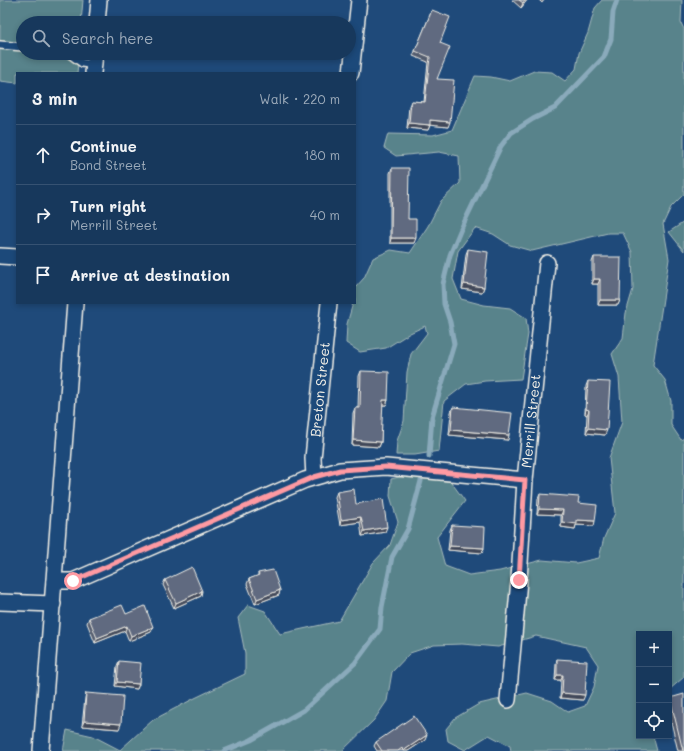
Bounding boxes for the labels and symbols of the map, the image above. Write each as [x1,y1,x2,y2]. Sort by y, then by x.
street label: Breton Street [305,341,334,438]
street label: Merrill Street [516,373,545,469]
route end [510,571,528,589]
route start [64,572,82,590]

